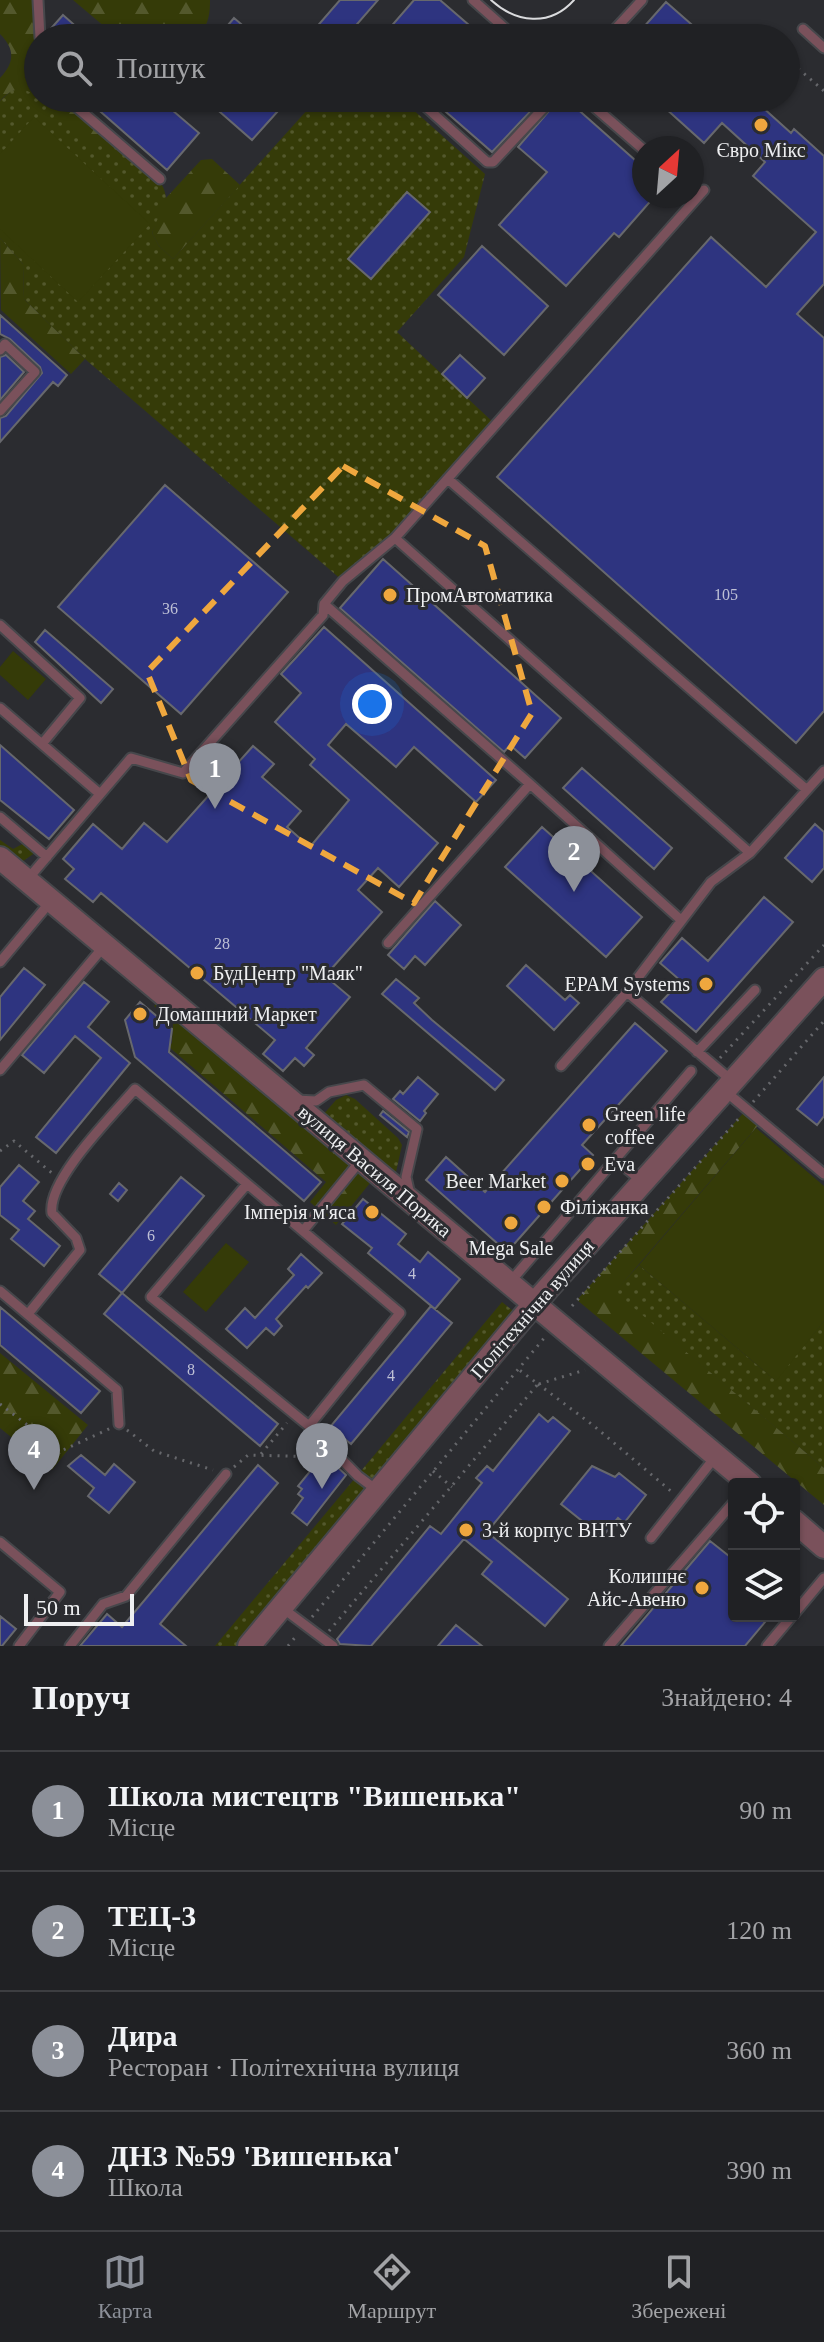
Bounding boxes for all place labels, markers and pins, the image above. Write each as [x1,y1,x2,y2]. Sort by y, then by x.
marker: Євро Мікс [752,116,770,134]
place label: Євро Мікс [716,139,806,162]
place label: ПромАвтоматика [406,584,553,607]
marker: ПромАвтоматика [381,586,399,604]
pin: 1 [189,743,241,809]
pin: 2 [548,826,600,892]
place label: БудЦентр "Маяк" [213,962,363,985]
marker: БудЦентр "Маяк" [188,964,206,982]
place label: EPAM Systems [565,973,690,996]
marker: EPAM Systems [697,975,715,993]
place label: Домашний Маркет [156,1003,317,1026]
marker: Домашний Маркет [131,1005,149,1023]
place label: Green life coffee [605,1103,686,1148]
marker: Green life coffee [580,1116,598,1134]
place label: Eva [604,1153,635,1175]
marker: Eva [579,1155,597,1173]
place label: Beer Market [445,1170,546,1192]
marker: Beer Market [553,1172,571,1190]
place label: Філіжанка [560,1196,649,1218]
marker: Філіжанка [535,1198,553,1216]
place label: Імперія м'яса [244,1201,356,1224]
marker: Імперія м'яса [363,1203,381,1221]
marker: Mega Sale [502,1214,520,1232]
place label: Mega Sale [469,1237,554,1260]
pin: 3 [296,1423,348,1489]
pin: 4 [8,1424,60,1490]
place label: 3-й корпус ВНТУ [482,1519,633,1542]
marker: 3-й корпус ВНТУ [457,1521,475,1539]
place label: Колишнє Айс-Авеню [587,1565,686,1610]
marker: Колишнє Айс-Авеню [693,1579,711,1597]

